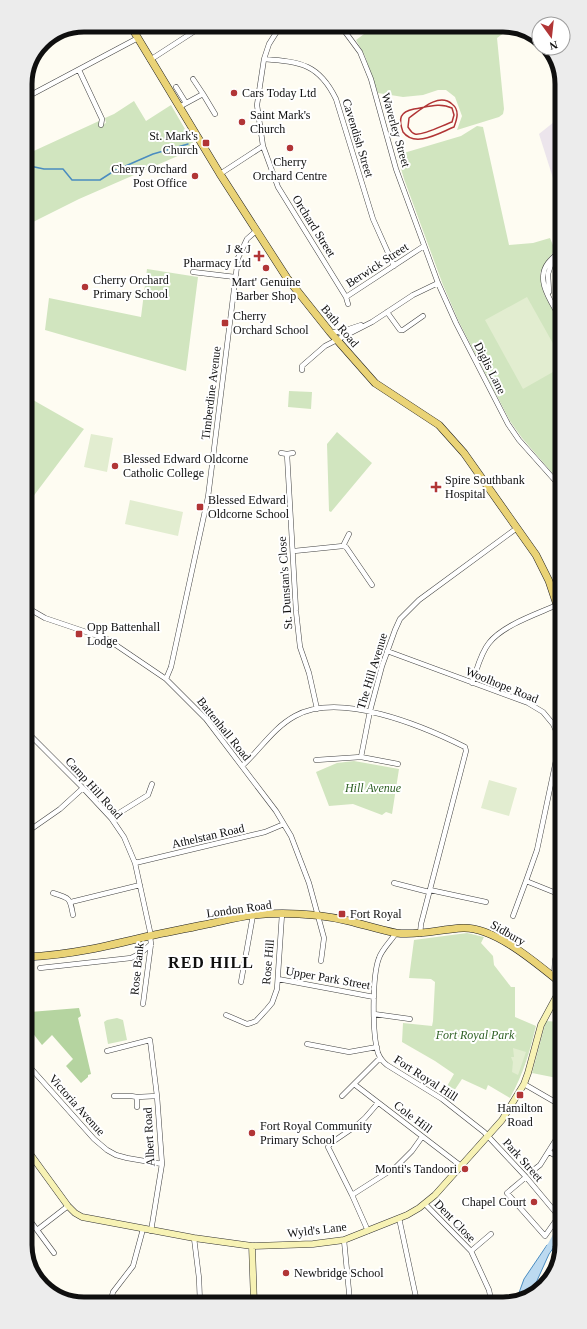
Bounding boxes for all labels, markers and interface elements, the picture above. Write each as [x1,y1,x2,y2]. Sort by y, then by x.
north arrow [531,16,571,56]
text: N [548,39,559,52]
place label: Cars Today Ltd [242,86,316,100]
marker: Cars Today Ltd [229,88,239,98]
street label: Waverley Street [379,91,413,169]
street label: Cavendish Street [339,97,377,180]
place label: Saint Mark's Church [250,108,311,136]
marker: Saint Mark's Church [237,117,247,127]
place label: St. Mark's Church [149,129,198,157]
marker: St. Mark's Church [201,138,211,148]
marker: Cherry Orchard Centre [285,143,295,153]
place label: Cherry Orchard Centre [253,155,327,183]
place label: Cherry Orchard Post Office [111,162,187,190]
marker: Cherry Orchard Post Office [190,171,200,181]
street label: Orchard Street [289,192,339,260]
street label: Berwick Street [343,239,411,290]
place label: J & J Pharmacy Ltd [183,242,251,270]
marker: J & J Pharmacy Ltd [254,251,264,261]
marker: Mart' Genuine Barber Shop [261,263,271,273]
place label: Cherry Orchard Primary School [93,273,169,301]
place label: Mart' Genuine Barber Shop [231,275,301,303]
marker: Cherry Orchard Primary School [80,282,90,292]
street label: Bath Road [318,302,362,350]
place label: Cherry Orchard School [233,309,309,337]
marker: Cherry Orchard School [220,318,230,328]
street label: Diglis Lane [471,340,509,396]
street label: Timberdine Avenue [198,345,224,441]
place label: Blessed Edward Oldcorne Catholic College [123,452,248,480]
marker: Blessed Edward Oldcorne Catholic College [110,461,120,471]
place label: Spire Southbank Hospital [445,473,525,501]
marker: Spire Southbank Hospital [430,481,442,493]
place label: Blessed Edward Oldcorne School [208,493,290,521]
marker: Blessed Edward Oldcorne School [195,502,205,512]
street label: St. Dunstan's Close [275,536,295,630]
place label: Opp Battenhall Lodge [87,620,161,648]
marker: Opp Battenhall Lodge [74,629,84,639]
street label: The Hill Avenue [354,631,390,711]
street label: Woolhope Road [464,664,540,706]
street label: Battenhall Road [194,694,254,764]
street label: Camp Hill Road [62,754,126,822]
park label: Hill Avenue [344,781,402,795]
street label: Athelstan Road [170,821,246,851]
street label: London Road [206,897,272,921]
place label: Fort Royal [350,907,402,921]
marker: Fort Royal [337,909,347,919]
street label: Sidbury [488,917,528,949]
street label: Rose Hill [259,938,277,985]
street label: Rose Bank [127,942,147,996]
district label: RED HILL [168,954,254,971]
street label: Upper Park Street [284,964,372,992]
park label: Fort Royal Park [435,1028,515,1042]
street label: Fort Royal Hill [391,1052,461,1104]
street label: Victoria Avenue [46,1072,108,1138]
marker: Hamilton Road [515,1090,525,1100]
street label: Cole Hill [391,1098,435,1136]
place label: Hamilton Road [497,1101,543,1129]
street label: Albert Road [140,1107,158,1167]
place label: Fort Royal Community Primary School [260,1119,372,1147]
marker: Fort Royal Community Primary School [247,1128,257,1138]
street label: Park Street [500,1136,546,1185]
place label: Monti's Tandoori [375,1162,458,1176]
marker: Monti's Tandoori [460,1164,470,1174]
place label: Chapel Court [462,1195,527,1209]
street label: Dent Close [431,1197,479,1245]
marker: Chapel Court [529,1197,539,1207]
street label: Wyld's Lane [286,1219,348,1241]
place label: Newbridge School [294,1266,384,1280]
marker: Newbridge School [281,1268,291,1278]

